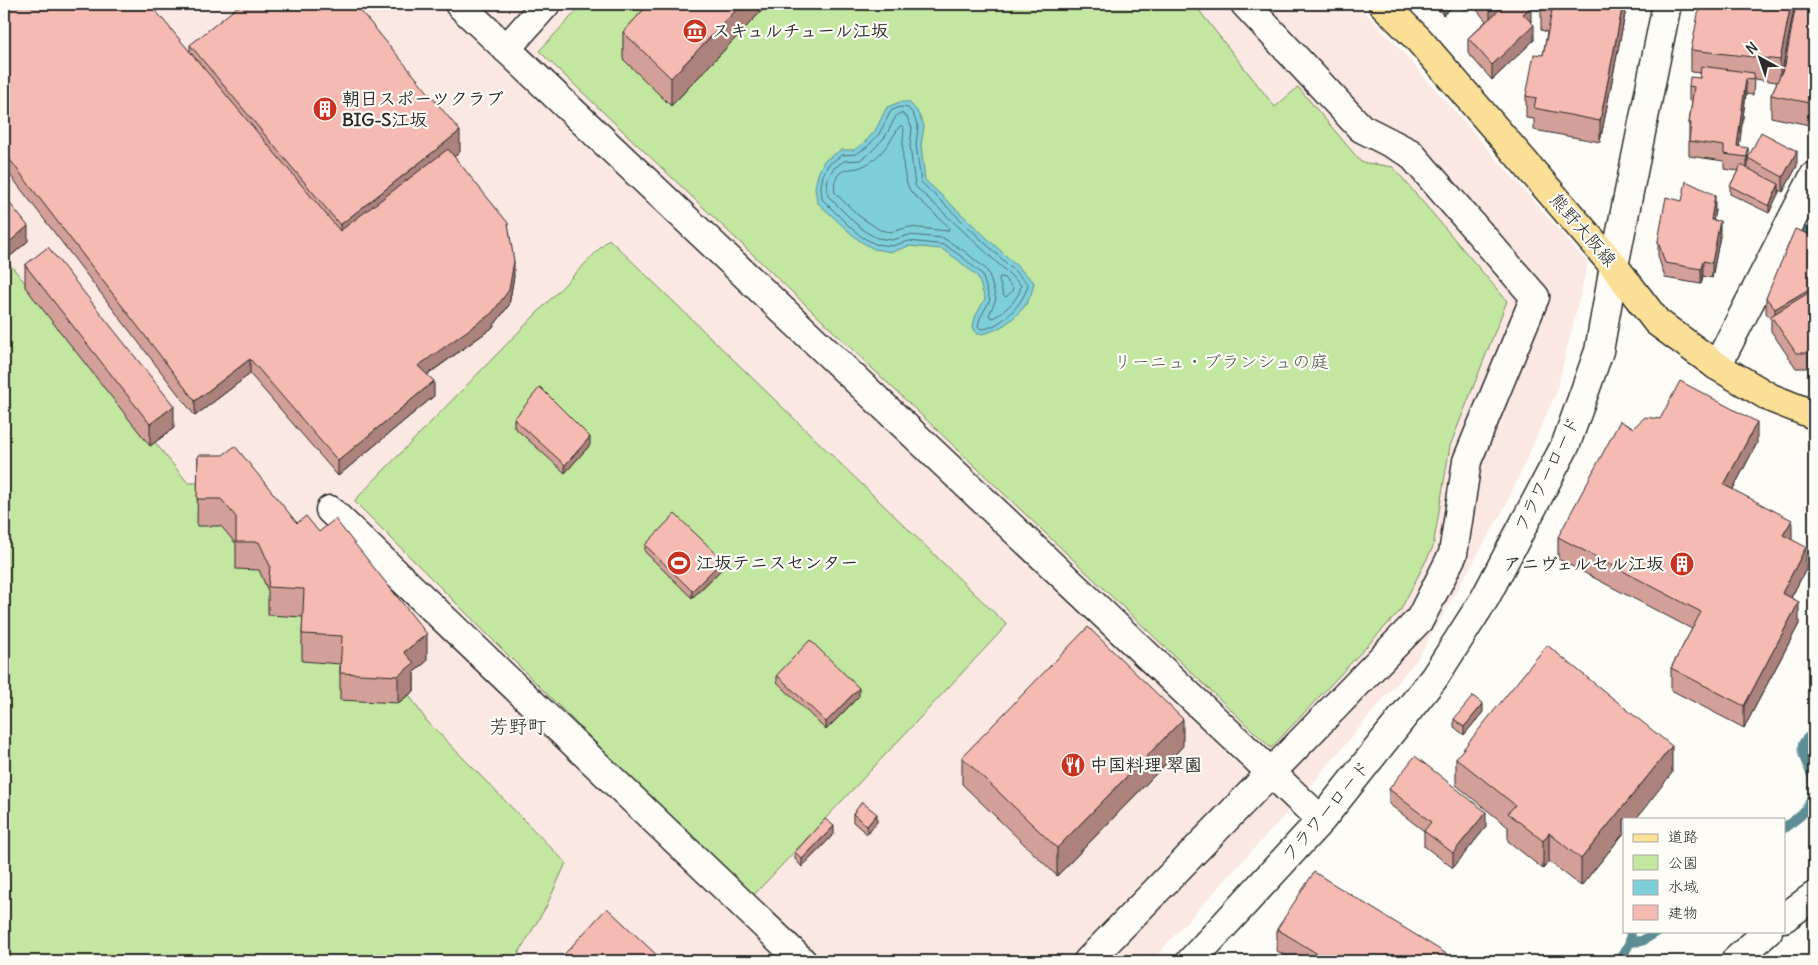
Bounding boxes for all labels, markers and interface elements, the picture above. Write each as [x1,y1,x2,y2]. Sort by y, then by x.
museum icon: スキュルチュール江坂 [682,18,708,44]
place label: スキュルチュール江坂 [712,19,888,42]
north arrow [1736,32,1786,82]
text: N [1742,38,1761,58]
place label: 朝日スポーツクラブ BIG-S江坂 [342,87,504,131]
building icon: 朝日スポーツクラブ BIG-S江坂 [312,96,338,122]
street label: 熊野大阪線 [1545,188,1622,271]
park label: リーニュ・ブランシュの庭 [1114,350,1328,373]
street label: フラワーロード [1509,412,1584,535]
sports icon: 江坂テニスセンター [666,550,692,576]
place label: 江坂テニスセンター [696,551,858,574]
building icon: アニヴェルセル江坂 [1669,551,1695,577]
place label: アニヴェルセル江坂 [1503,552,1664,575]
district label: 芳野町 [489,714,547,738]
restaurant icon: 中国料理 翠園 [1060,752,1086,778]
place label: 中国料理 翠園 [1090,753,1202,776]
street label: フラワーロード [1277,755,1375,866]
legend [1623,818,1786,932]
text: 道路 [1668,827,1698,846]
text: 公園 [1668,853,1698,872]
text: 水域 [1668,877,1698,896]
text: 建物 [1668,903,1698,922]

